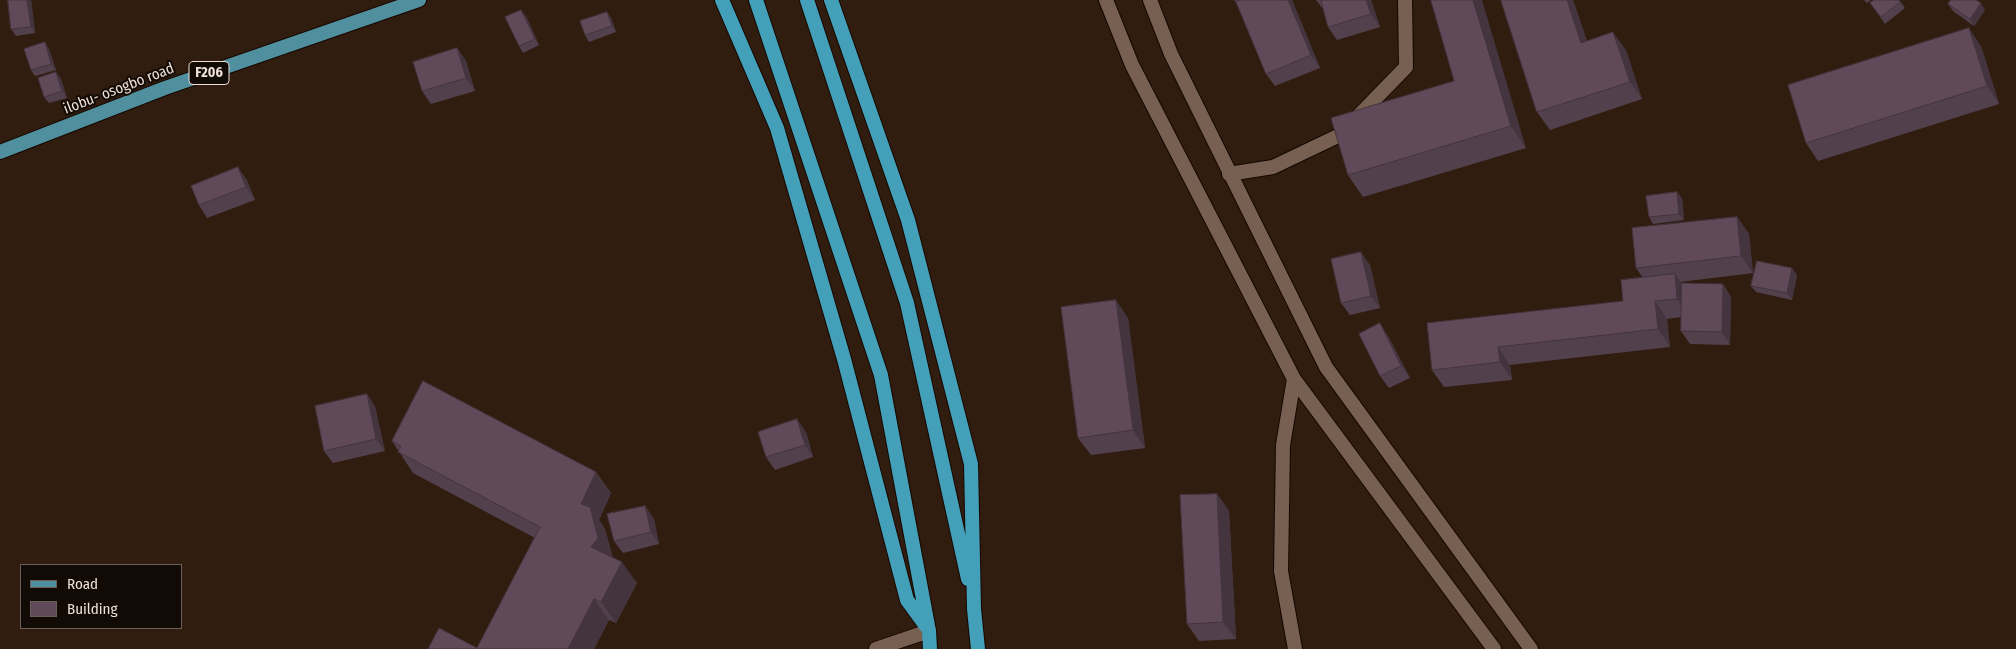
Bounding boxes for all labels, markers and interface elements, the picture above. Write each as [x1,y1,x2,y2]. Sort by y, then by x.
street label: ilobu- osogbo road [61,60,177,118]
road number: F206 [189,62,229,84]
legend [20,564,182,629]
text: Road [67,575,98,593]
text: Building [67,600,118,618]

